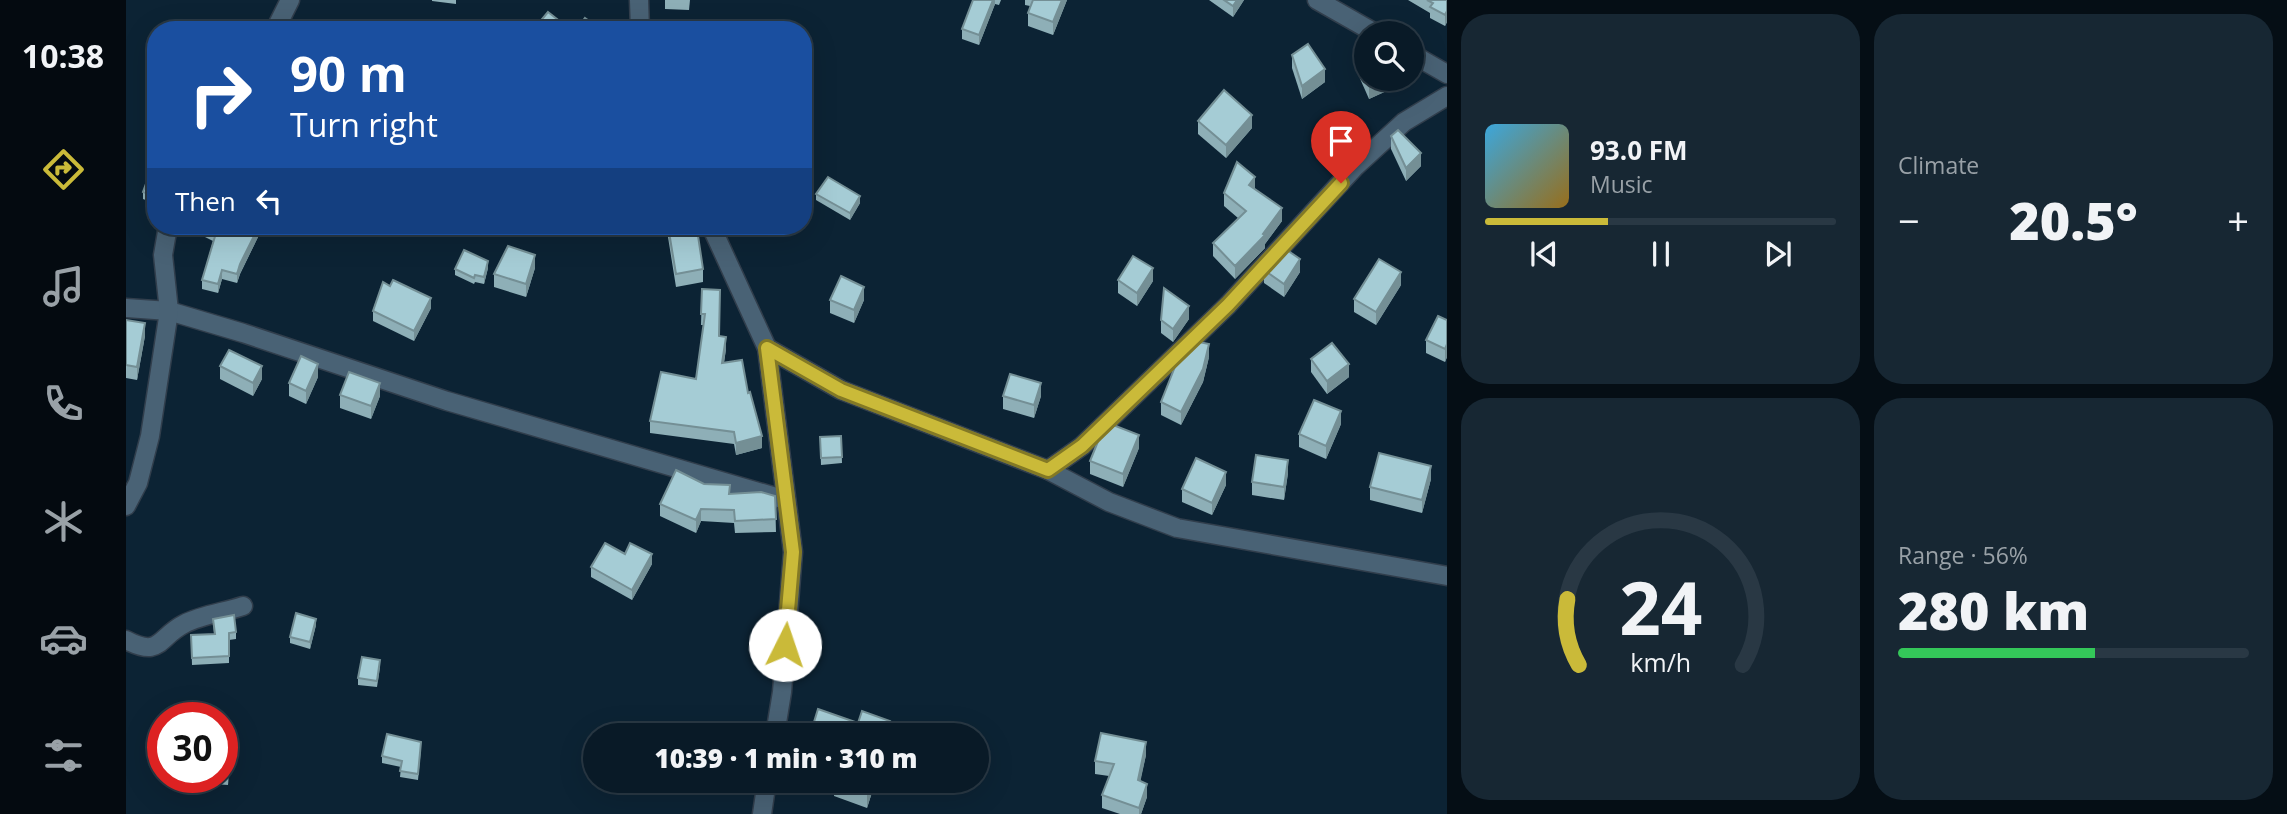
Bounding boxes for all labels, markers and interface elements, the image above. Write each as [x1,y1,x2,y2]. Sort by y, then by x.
map controls [1354,21,1424,91]
button: search [1354,21,1424,91]
text: 10:38 [22,34,104,77]
text: 90 m [290,40,407,106]
icon: right [175,49,266,140]
text: Turn right [290,103,438,146]
pin [1311,111,1371,183]
icon: arrive [1322,122,1360,160]
text: 93.0 FM [1590,132,1688,168]
icon: directions [39,145,88,194]
text: Climate [1898,149,1979,181]
text: Music [1590,168,1653,200]
icon: left [250,182,288,220]
text: Then [175,183,236,219]
text: 20.5° [2009,184,2138,255]
text: − [1898,194,1920,246]
text: + [2227,194,2249,246]
icon: previous [1525,235,1563,273]
icon: pause [1642,235,1680,273]
icon: next [1759,235,1797,273]
icon: music [39,262,88,311]
icon: phone [39,379,88,428]
icon: climate [39,497,88,546]
text: Range · 56% [1898,539,2028,571]
text: 24 [1619,557,1702,656]
text: 280 km [1898,574,2089,645]
position arrow [748,608,822,682]
icon: car [39,614,88,663]
text: km/h [1630,645,1691,679]
speed limit sign: 30 [147,702,238,793]
icon: filters [39,731,88,780]
text: 10:39 · 1 min · 310 m [655,740,917,776]

